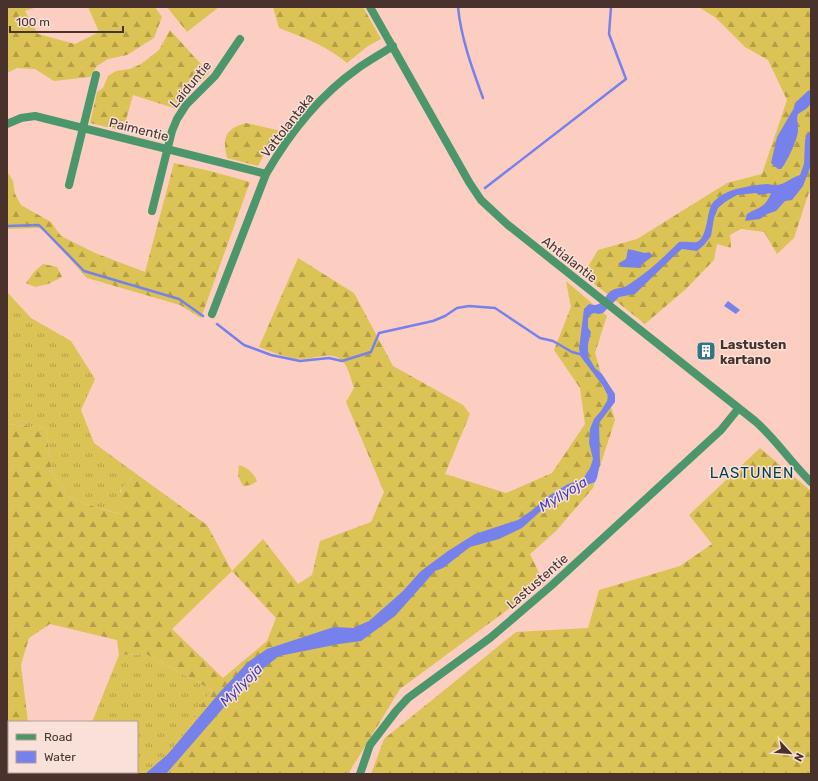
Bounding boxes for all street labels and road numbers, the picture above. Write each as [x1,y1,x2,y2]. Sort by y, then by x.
street label: Laiduntie [166,58,214,111]
street label: Vattolantaka [258,90,317,160]
street label: Paimentie [108,115,170,144]
street label: Ahtialantie [539,233,600,285]
street label: Lastustentie [504,551,571,612]

